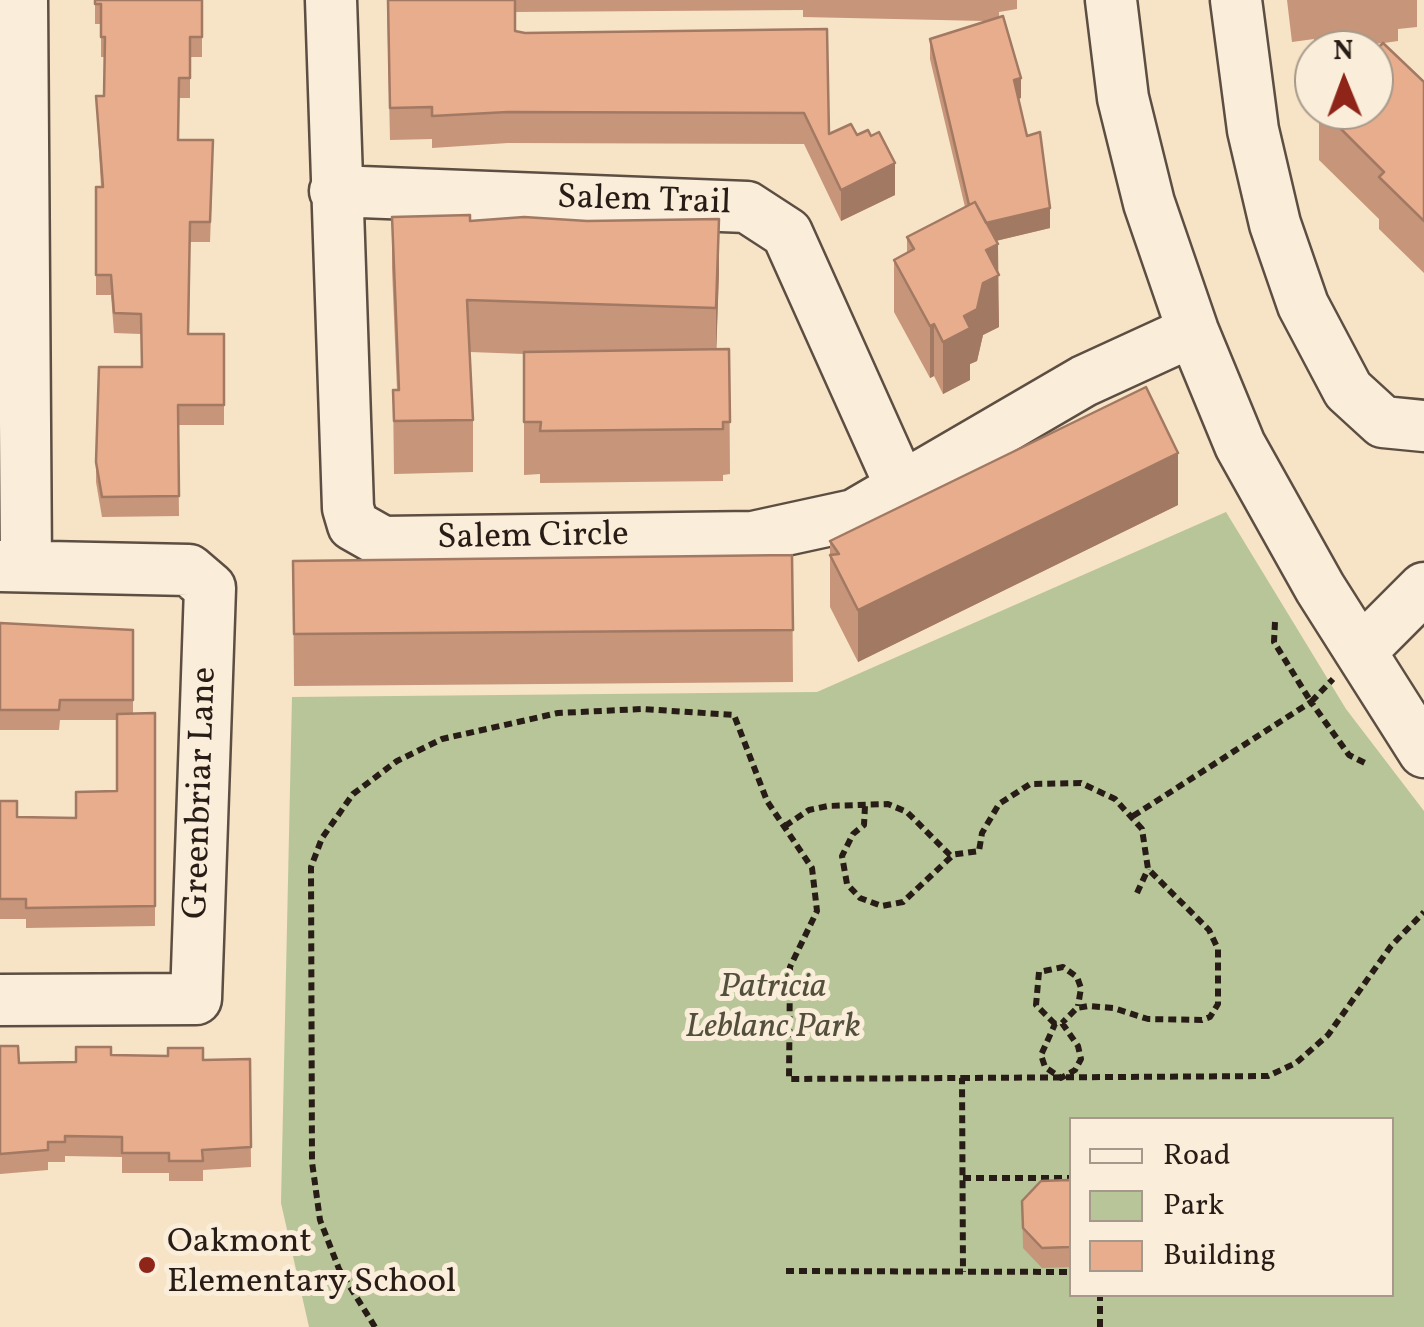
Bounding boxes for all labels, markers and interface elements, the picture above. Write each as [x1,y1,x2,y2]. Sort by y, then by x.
north arrow [1294,30,1394,130]
text: N [1333,32,1354,71]
street label: Salem Trail [556,179,732,227]
street label: Salem Circle [437,516,629,562]
street label: Greenbriar Lane [178,666,228,920]
park label: Patricia Leblanc Park [685,969,861,1051]
legend [1069,1117,1394,1297]
text: Road [1163,1135,1231,1177]
text: Park [1163,1185,1224,1227]
place label: Oakmont Elementary School [167,1224,456,1306]
text: Building [1163,1235,1276,1277]
marker: Oakmont Elementary School [136,1254,158,1276]

